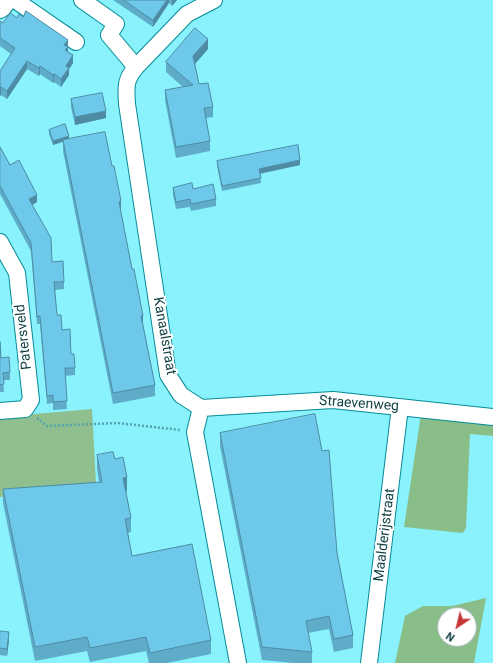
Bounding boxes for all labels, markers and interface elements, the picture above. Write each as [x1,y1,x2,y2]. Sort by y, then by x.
street label: Kanaalstraat [149,296,179,376]
street label: Patersveld [12,303,36,371]
street label: Straevenweg [319,393,399,415]
street label: Maalderijstraat [371,487,399,583]
north arrow [437,607,477,647]
text: N [444,629,457,644]

